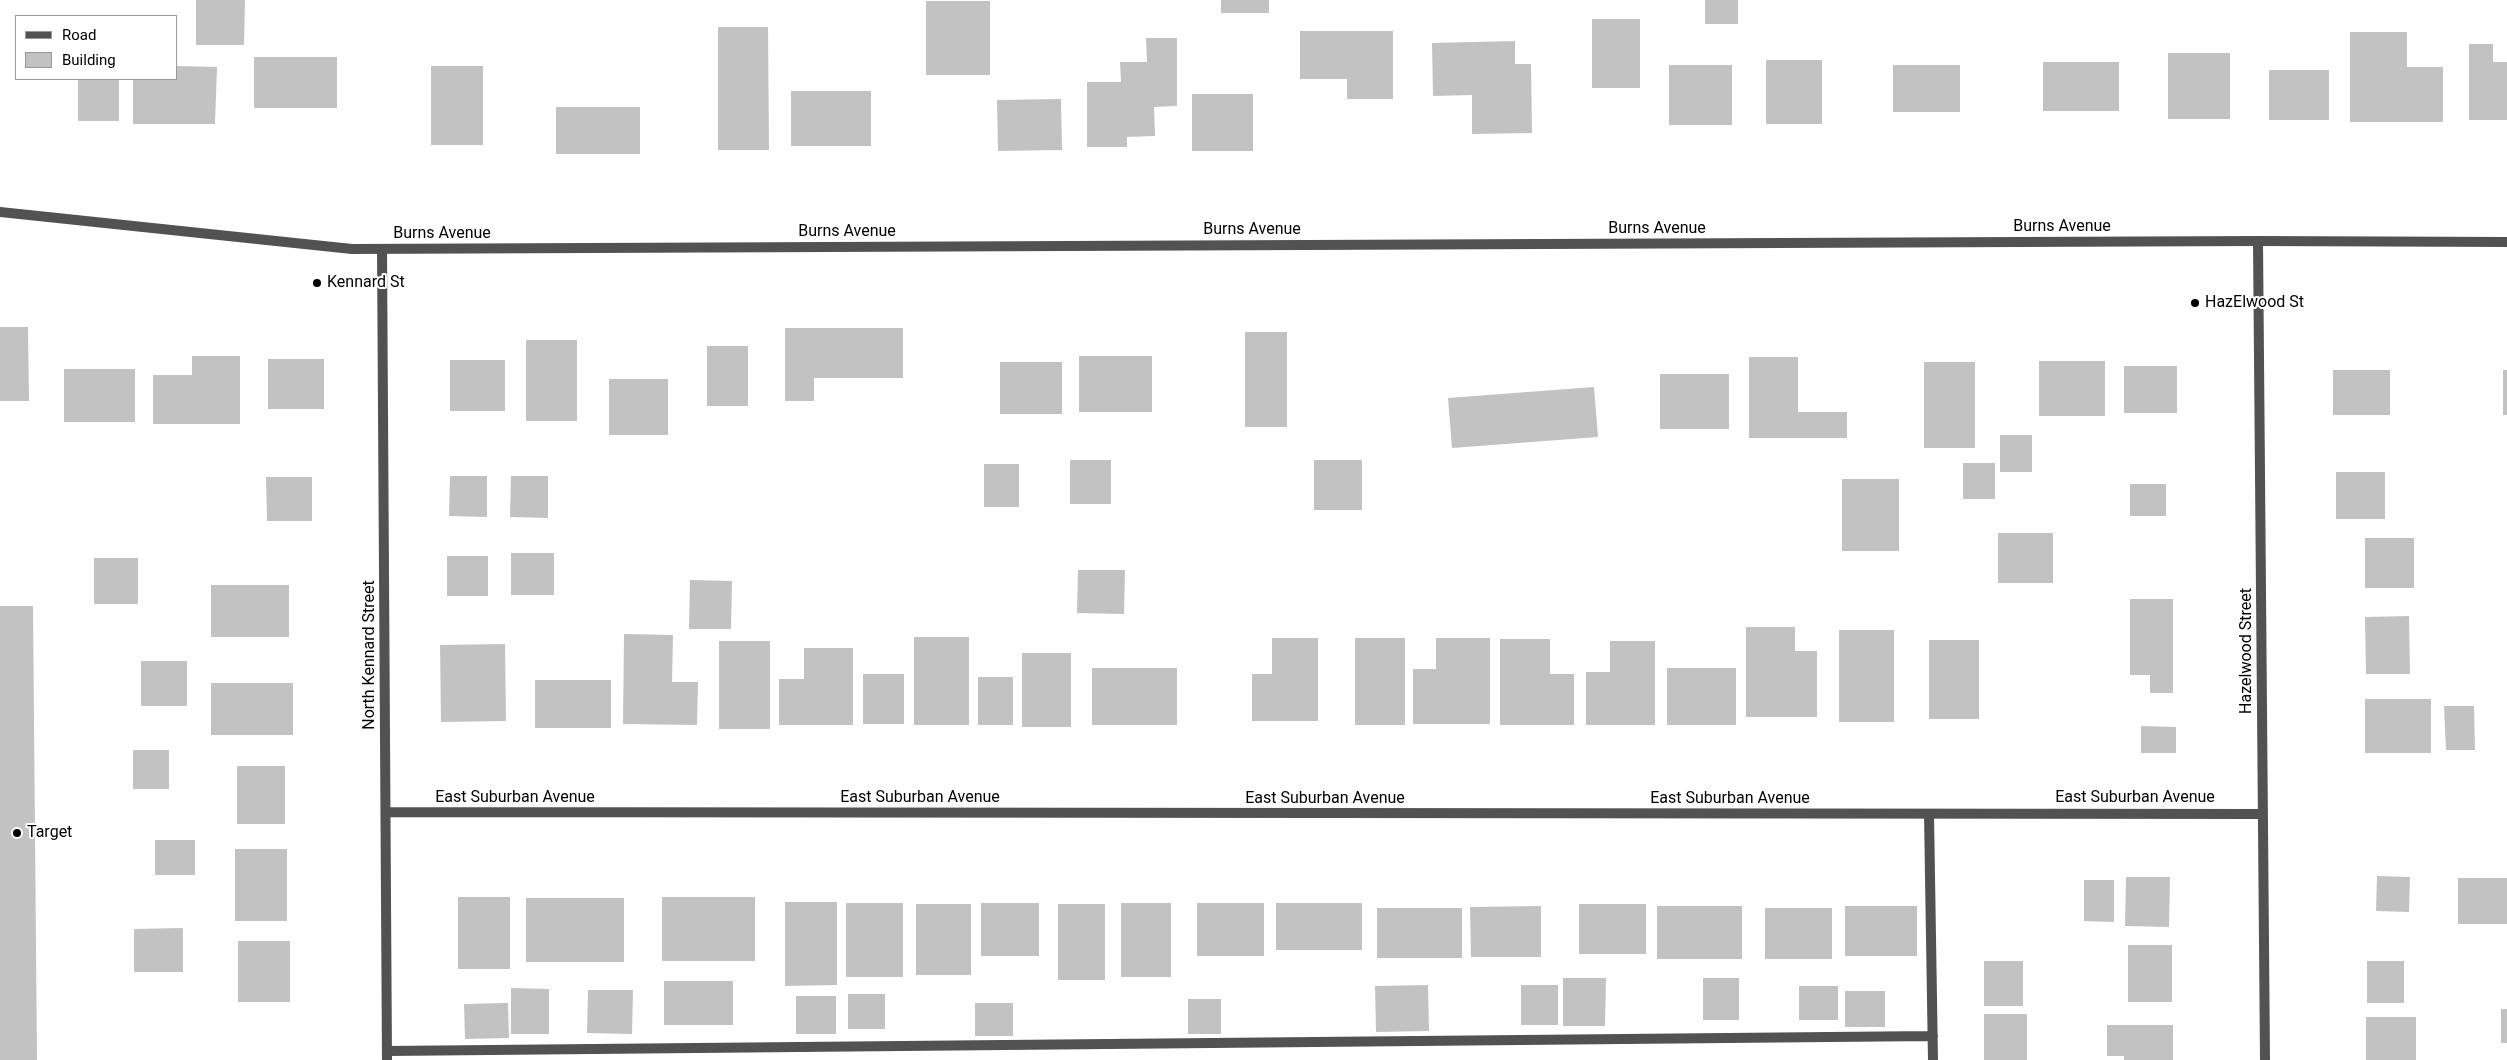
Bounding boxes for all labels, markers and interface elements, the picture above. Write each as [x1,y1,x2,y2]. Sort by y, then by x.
legend [15,15,178,80]
text: Road [62,26,96,44]
text: Building [62,51,116,69]
street label: Burns Avenue [2013,217,2111,237]
street label: Burns Avenue [1608,219,1706,239]
street label: Burns Avenue [1203,220,1301,240]
street label: Burns Avenue [798,222,896,242]
street label: Burns Avenue [393,224,491,244]
place label: Kennard St [327,273,405,293]
marker: Kennard St [311,277,323,289]
place label: HazElwood St [2205,293,2304,313]
marker: HazElwood St [2189,297,2201,309]
street label: North Kennard Street [360,580,380,730]
street label: Hazelwood Street [2237,588,2257,714]
street label: East Suburban Avenue [435,788,595,808]
street label: East Suburban Avenue [840,788,1000,808]
street label: East Suburban Avenue [2055,788,2215,808]
street label: East Suburban Avenue [1245,789,1405,809]
street label: East Suburban Avenue [1650,789,1810,809]
place label: Target [27,823,72,843]
marker: Target [11,827,23,839]

